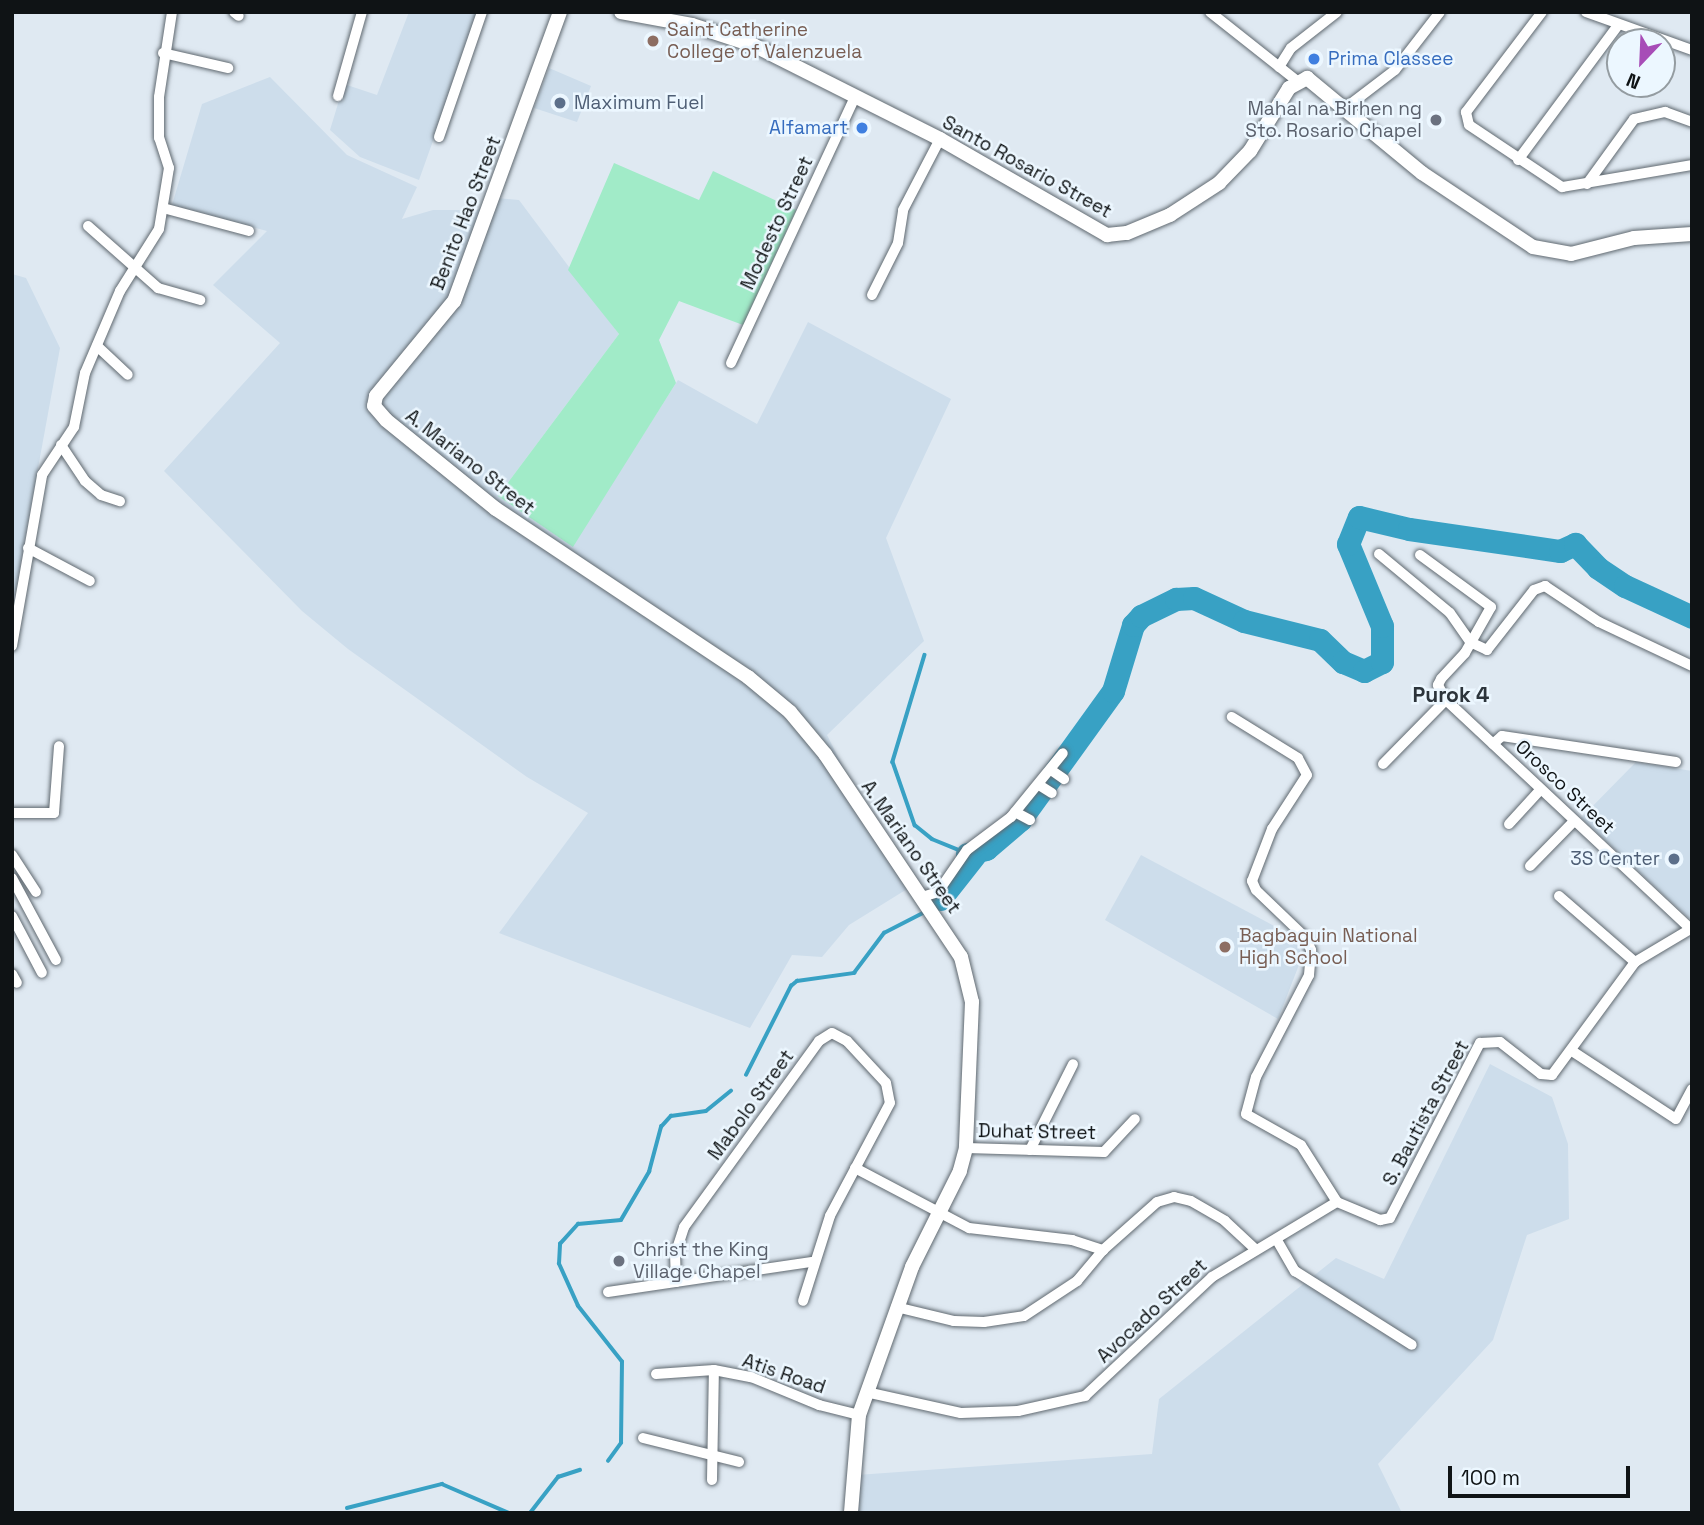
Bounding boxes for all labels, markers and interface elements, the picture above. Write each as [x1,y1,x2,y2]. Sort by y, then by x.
place label: Saint Catherine College of Valenzuela [667,19,862,63]
north arrow [1606,28,1676,98]
marker: Saint Catherine College of Valenzuela [645,33,661,49]
place label: Prima Classee [1328,48,1454,70]
marker: Prima Classee [1306,51,1322,67]
text: N [1623,67,1644,95]
place label: Maximum Fuel [574,92,704,114]
marker: Maximum Fuel [552,95,568,111]
place label: Mahal na Birhen ng Sto. Rosario Chapel [1245,98,1422,142]
street label: Santo Rosario Street [938,111,1116,223]
marker: Mahal na Birhen ng Sto. Rosario Chapel [1428,112,1444,128]
place label: Alfamart [769,117,848,139]
marker: Alfamart [854,120,870,136]
street label: Benito Hao Street [426,133,506,293]
street label: Modesto Street [736,153,818,293]
street label: A. Mariano Street [401,404,539,520]
district label: Purok 4 [1413,682,1489,708]
street label: Orosco Street [1511,735,1619,839]
street label: A. Mariano Street [856,776,966,918]
place label: 3S Center [1570,848,1660,870]
marker: 3S Center [1666,851,1682,867]
place label: Bagbaguin National High School [1239,925,1418,969]
marker: Bagbaguin National High School [1217,939,1233,955]
street label: S. Bautista Street [1378,1036,1474,1190]
street label: Mabolo Street [703,1045,799,1165]
street label: Duhat Street [978,1120,1096,1144]
place label: Christ the King Village Chapel [633,1239,769,1283]
marker: Christ the King Village Chapel [611,1253,627,1269]
street label: Avocado Street [1092,1254,1212,1368]
street label: Atis Road [739,1349,829,1399]
scale bar [1452,1452,1634,1496]
text: 100 m [1461,1464,1520,1491]

